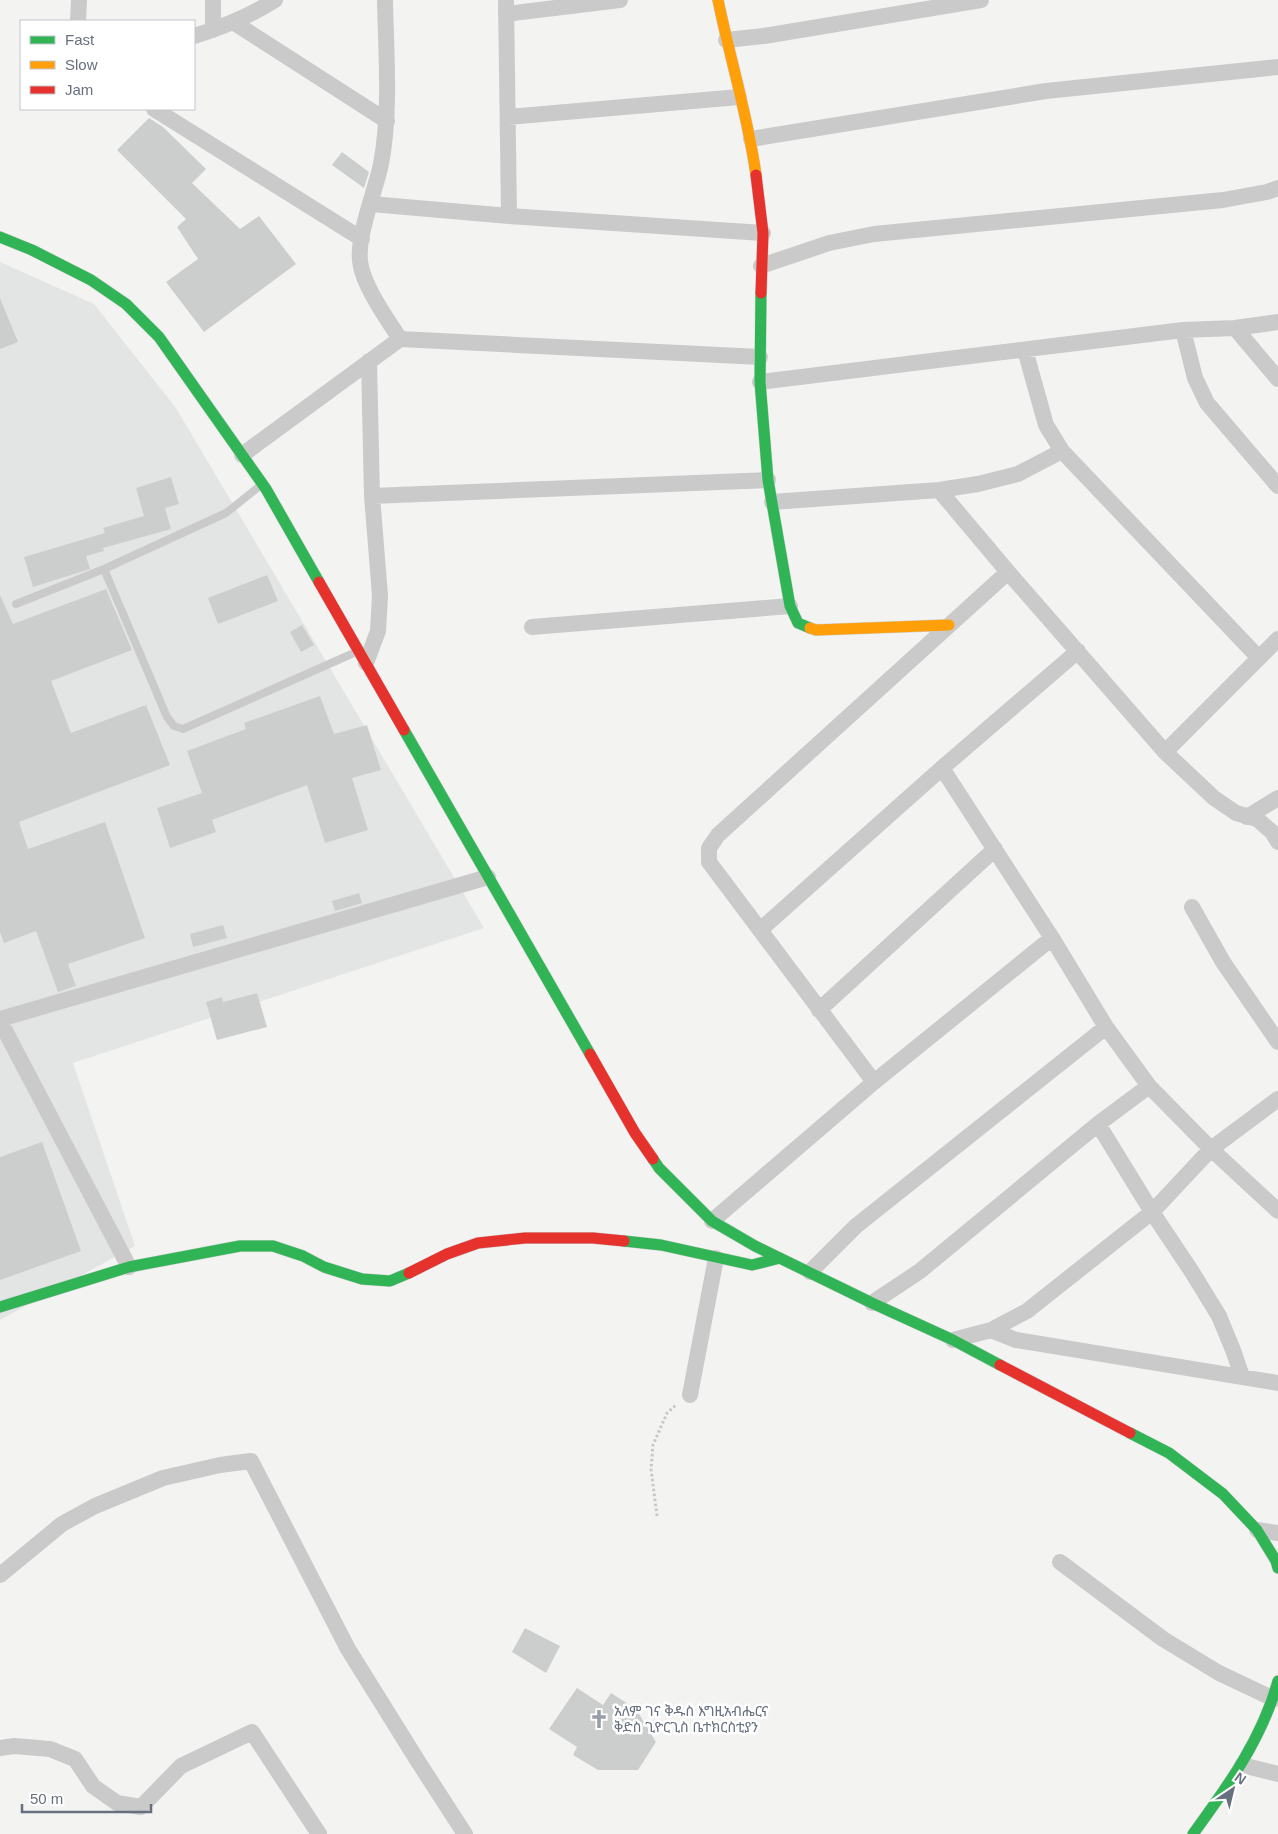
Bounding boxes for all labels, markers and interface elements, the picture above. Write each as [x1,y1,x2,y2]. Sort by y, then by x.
legend [20,20,195,110]
text: Fast [65,31,95,48]
text: Slow [65,56,98,73]
text: Jam [65,81,93,98]
place label: አለም ገና ቅዱስ እግዚአብሔርና ቅድስ ጊዮርጊስ ቤተክርስቲያን [614,1703,768,1735]
church icon: አለም ገና ቅዱስ እግዚአብሔርና ቅድስ ጊዮርጊስ ቤተክርስቲያን [588,1708,610,1730]
north arrow [1208,1764,1258,1814]
text: N [1232,1769,1249,1788]
scale bar [22,1782,151,1814]
text: 50 m [30,1790,63,1807]

